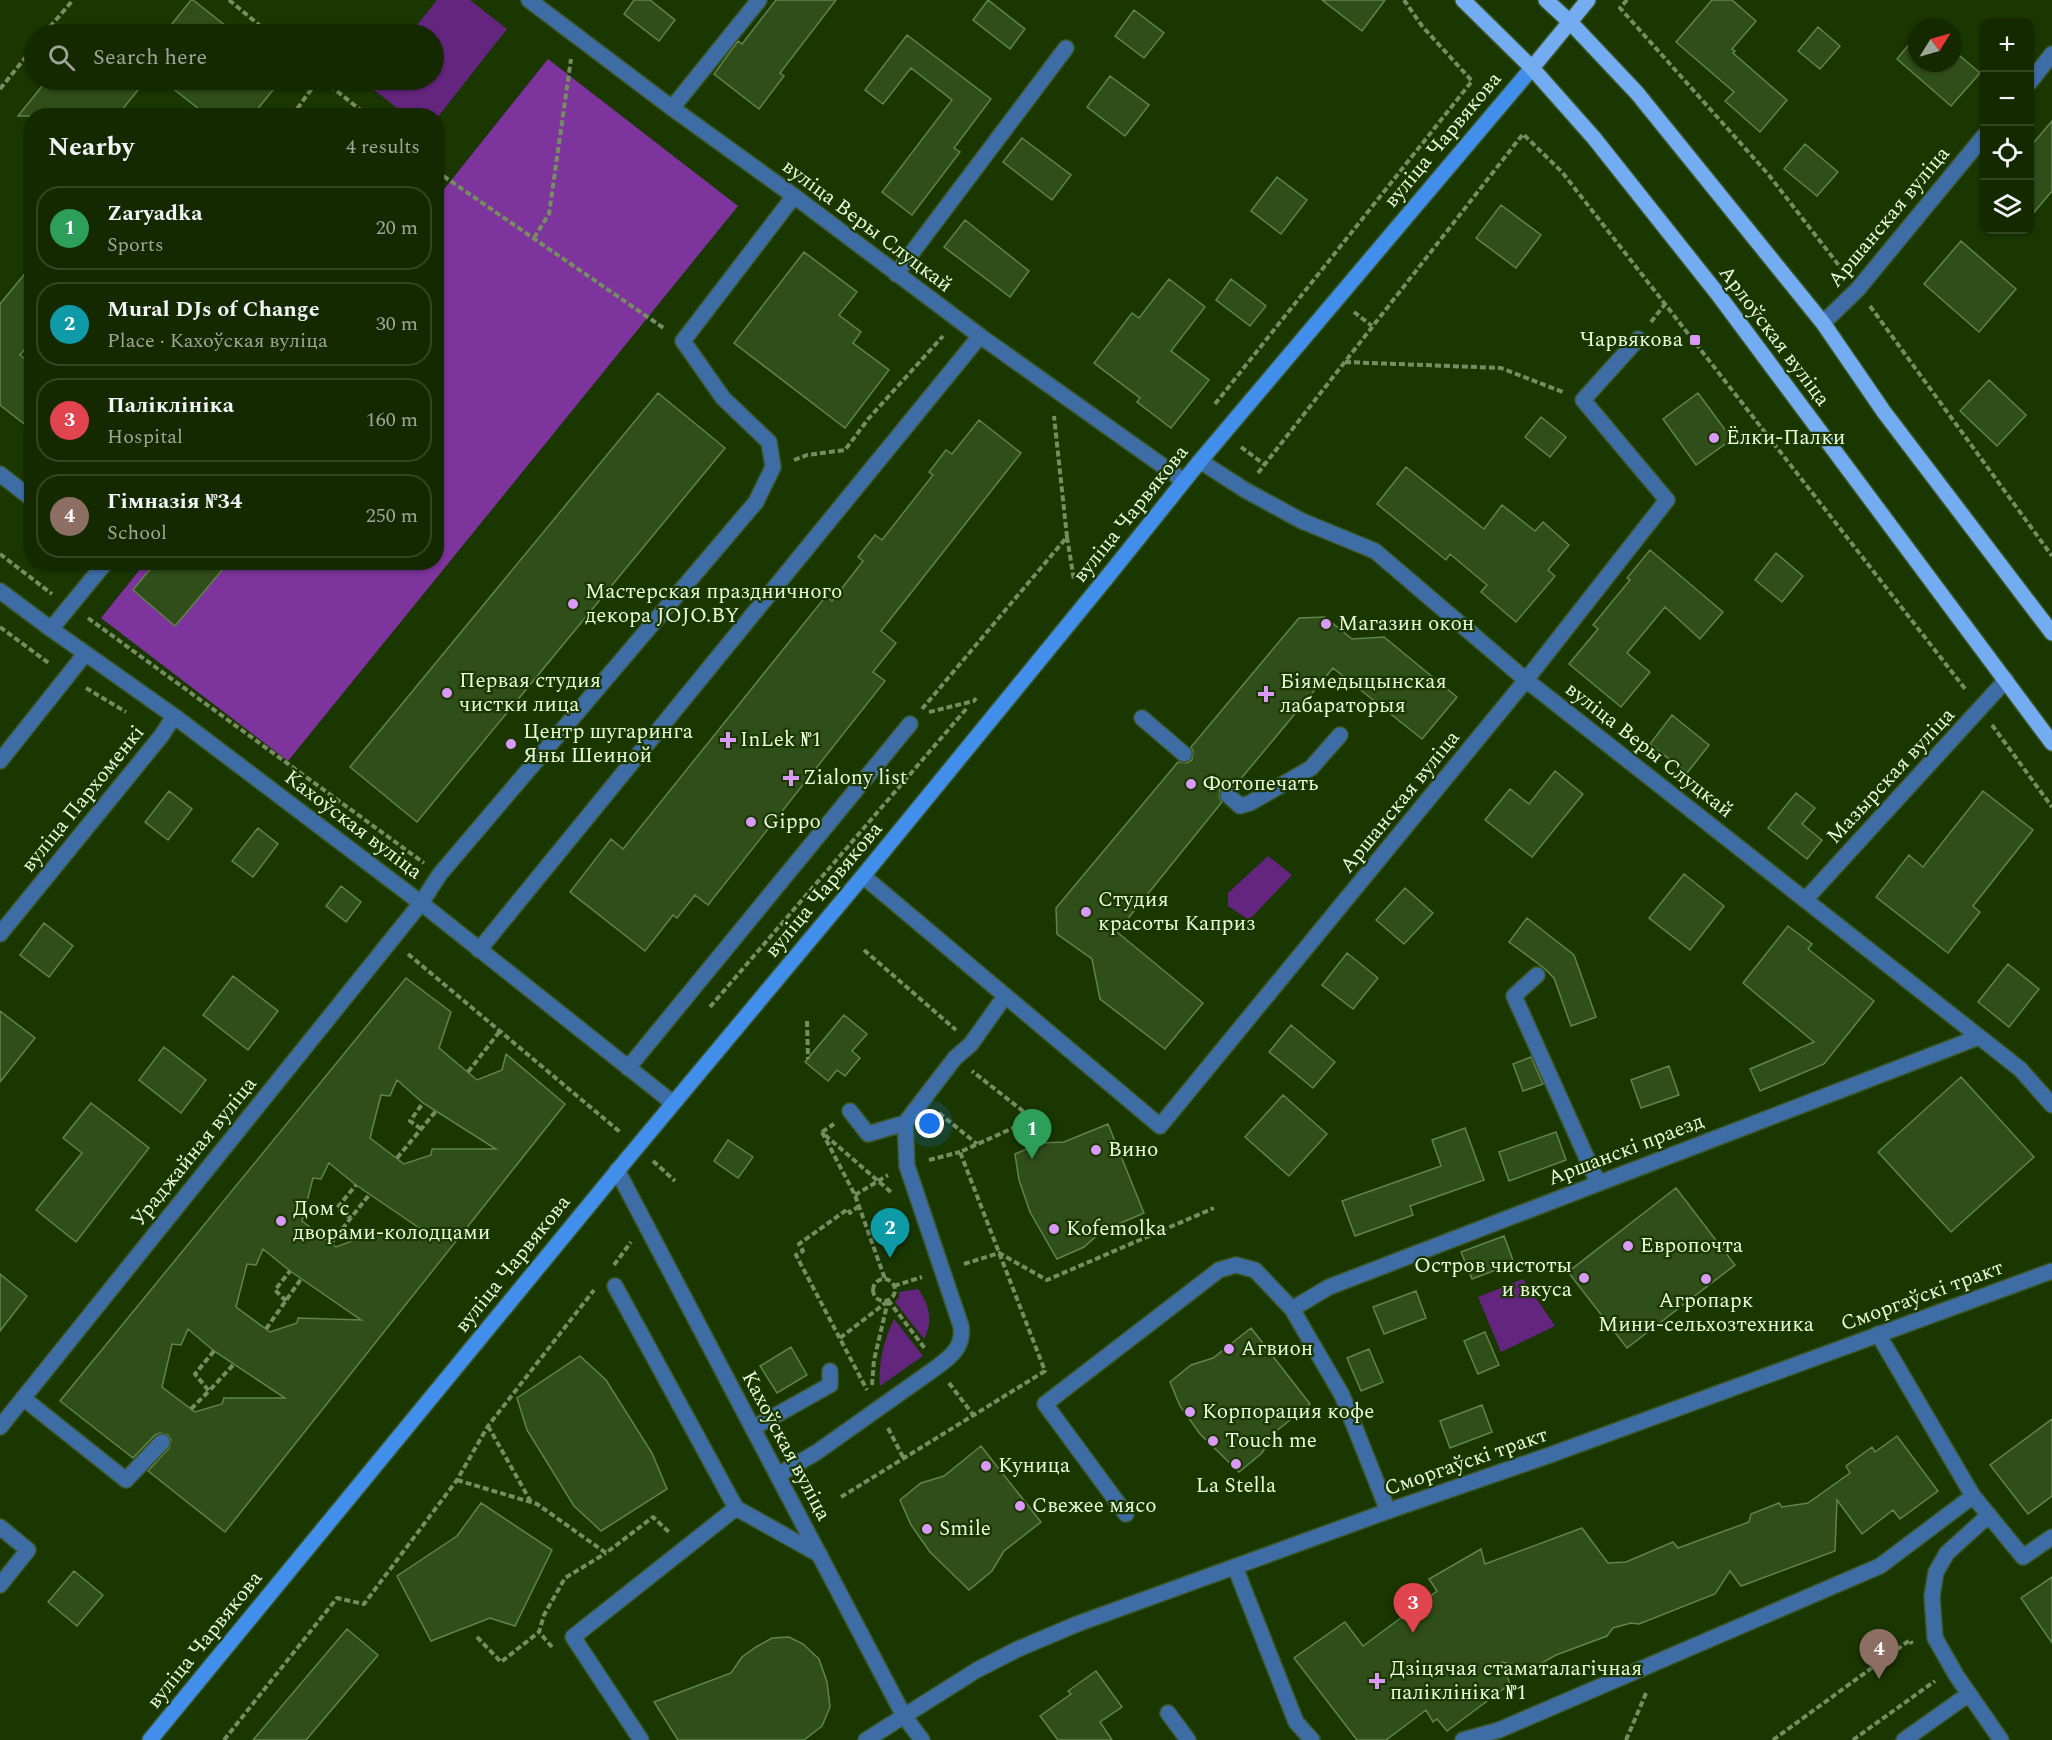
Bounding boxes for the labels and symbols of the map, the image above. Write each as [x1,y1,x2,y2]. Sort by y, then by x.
north arrow [1908,18,1962,72]
street label: вуліца Чарвякова [1376,64,1510,215]
street label: Аршанская вуліца [1820,139,1958,295]
street label: вуліца Веры Слуцкай [775,151,959,301]
street label: Арлоўская вуліца [1710,259,1838,414]
place label: Чарвякова [1580,324,1684,356]
marker: Чарвякова [1688,333,1702,347]
place label: Ёлки-Палки [1726,422,1846,454]
marker: Ёлки-Палки [1707,431,1721,445]
street label: вуліца Чарвякова [1065,437,1197,590]
place label: Мастерская праздничного декора JOJO.BY [585,576,842,632]
marker: Мастерская праздничного декора JOJO.BY [566,597,580,611]
place label: Магазин окон [1338,608,1474,640]
marker: Магазин окон [1319,617,1333,631]
place label: Первая студия чистки лица [459,665,601,721]
place label: Біямедыцынская лабараторыя [1280,666,1447,722]
street label: вуліца Веры Слуцкай [1558,674,1740,826]
marker: Біямедыцынская лабараторыя [1257,685,1275,703]
marker: Первая студия чистки лица [440,686,454,700]
street label: Мазырская вуліца [1819,700,1963,852]
place label: Центр шугаринга Яны Шеиной [523,716,694,772]
street label: вуліца Пархоменкі [13,718,153,880]
street label: Аршанская вуліца [1332,723,1468,881]
place label: InLek №1 [740,724,822,756]
marker: InLek №1 [721,733,735,747]
marker: Центр шугаринга Яны Шеиной [504,737,518,751]
street label: Кахоўская вуліца [277,762,429,888]
place label: Zialony list [803,762,907,794]
place label: Фотопечать [1203,768,1319,800]
marker: Zialony list [784,771,798,785]
marker: Фотопечать [1184,777,1198,791]
place label: Gippo [763,806,821,838]
street label: вуліца Чарвякова [757,814,891,965]
marker: Gippo [744,815,758,829]
place label: Студия красоты Каприз [1098,884,1255,940]
marker: Студия красоты Каприз [1079,905,1093,919]
street label: Ураджайная вуліца [123,1069,265,1234]
street label: Аршанскі праезд [1543,1105,1709,1195]
your location [915,1109,944,1138]
pin: 1 [1012,1110,1052,1159]
place label: Вино [1108,1134,1158,1166]
marker: Вино [1089,1143,1103,1157]
street label: вуліца Чарвякова [447,1187,579,1340]
place label: Дом с дворами-колодцами [293,1193,490,1249]
pin: 2 [870,1208,910,1258]
place label: Kofemolka [1066,1213,1167,1245]
marker: Дом с дворами-колодцами [274,1214,288,1228]
marker: Kofemolka [1047,1222,1061,1236]
place label: Европочта [1640,1230,1744,1262]
marker: Европочта [1621,1239,1635,1253]
place label: Остров чистоты и вкуса [1414,1250,1573,1306]
street label: Сморгаўскі тракт [1836,1252,2008,1340]
marker: Остров чистоты и вкуса [1577,1271,1591,1285]
marker: Агропарк Мини-сельхозтехника [1699,1272,1713,1286]
place label: Агропарк Мини-сельхозтехника [1598,1285,1815,1341]
place label: Агвион [1241,1333,1313,1365]
marker: Агвион [1222,1342,1236,1356]
street label: Кахоўская вуліца [733,1365,839,1527]
place label: Корпорация кофе [1202,1396,1374,1428]
marker: Корпорация кофе [1183,1405,1197,1419]
street label: Сморгаўскі тракт [1380,1419,1552,1505]
place label: Touch me [1225,1425,1317,1457]
marker: Touch me [1206,1434,1220,1448]
place label: Куница [998,1450,1071,1482]
marker: La Stella [1229,1457,1243,1471]
marker: Куница [979,1459,993,1473]
place label: La Stella [1196,1470,1277,1502]
place label: Свежее мясо [1032,1490,1157,1522]
marker: Свежее мясо [1013,1499,1027,1513]
place label: Smile [939,1513,991,1545]
marker: Smile [920,1522,934,1536]
street label: вуліца Чарвякова [139,1563,271,1716]
pin: 3 [1394,1584,1432,1633]
pin: 4 [1860,1630,1898,1679]
place label: Дзіцячая стаматалагічная паліклініка №1 [1390,1653,1642,1709]
marker: Дзіцячая стаматалагічная паліклініка №1 [1368,1672,1386,1690]

